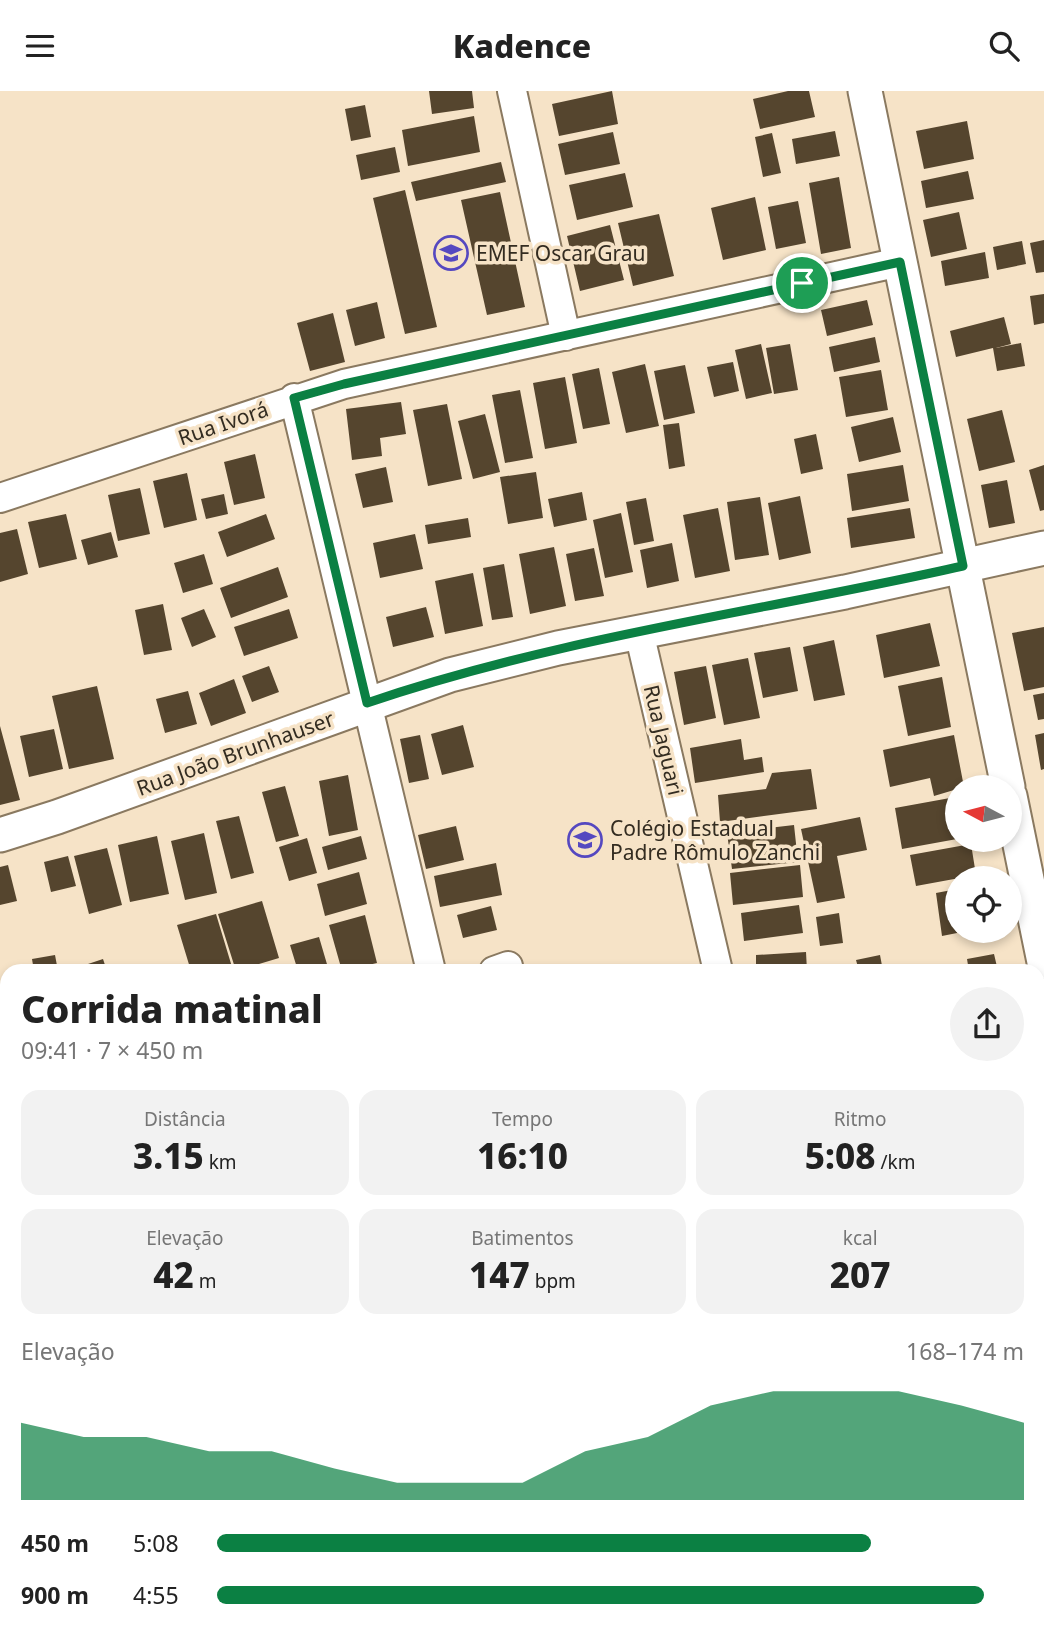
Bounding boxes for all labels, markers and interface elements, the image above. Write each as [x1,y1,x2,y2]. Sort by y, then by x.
text: Kadence [453,24,591,67]
icon: menu [21,27,59,65]
icon: search [985,27,1023,65]
school or university icon: EMEF Oscar Grau [432,234,470,272]
place label: EMEF Oscar Grau [476,239,646,267]
pin [772,253,832,313]
icon: arrive [783,264,821,302]
street label: Rua Ivorá [174,394,272,452]
street label: Rua Jaguari [638,682,690,798]
street label: Rua João Brunhauser [132,704,338,802]
north arrow [945,775,1022,852]
map controls [945,775,1022,943]
place label: Colégio Estadual Padre Rômulo Zanchi [610,814,820,866]
school or university icon: Colégio Estadual Padre Rômulo Zanchi [566,821,604,859]
button: locate [945,866,1022,943]
text: Corrida matinal [21,982,323,1034]
button: share [950,987,1024,1061]
text: 09:41 · 7 × 450 m [21,1034,203,1066]
text: Distância [144,1106,226,1132]
text: Tempo [492,1106,553,1132]
text: Ritmo [834,1106,887,1132]
text: 3.15 [133,1132,204,1179]
text: 16:10 [477,1132,568,1179]
text: 5:08 [805,1132,876,1179]
text: km [204,1149,237,1175]
text: /km [876,1149,915,1175]
text: Elevação [146,1225,224,1251]
text: Batimentos [471,1225,574,1251]
text: kcal [843,1225,878,1251]
text: 42 [153,1251,194,1298]
text: 147 [469,1251,530,1298]
text: 207 [830,1251,891,1298]
text: m [194,1268,216,1294]
text: bpm [530,1268,576,1294]
text: Elevação [21,1335,115,1367]
text: 168–174 m [906,1335,1024,1367]
text: 450 m [21,1527,89,1559]
text: 5:08 [133,1527,179,1559]
text: 900 m [21,1579,89,1611]
text: 4:55 [133,1579,179,1611]

